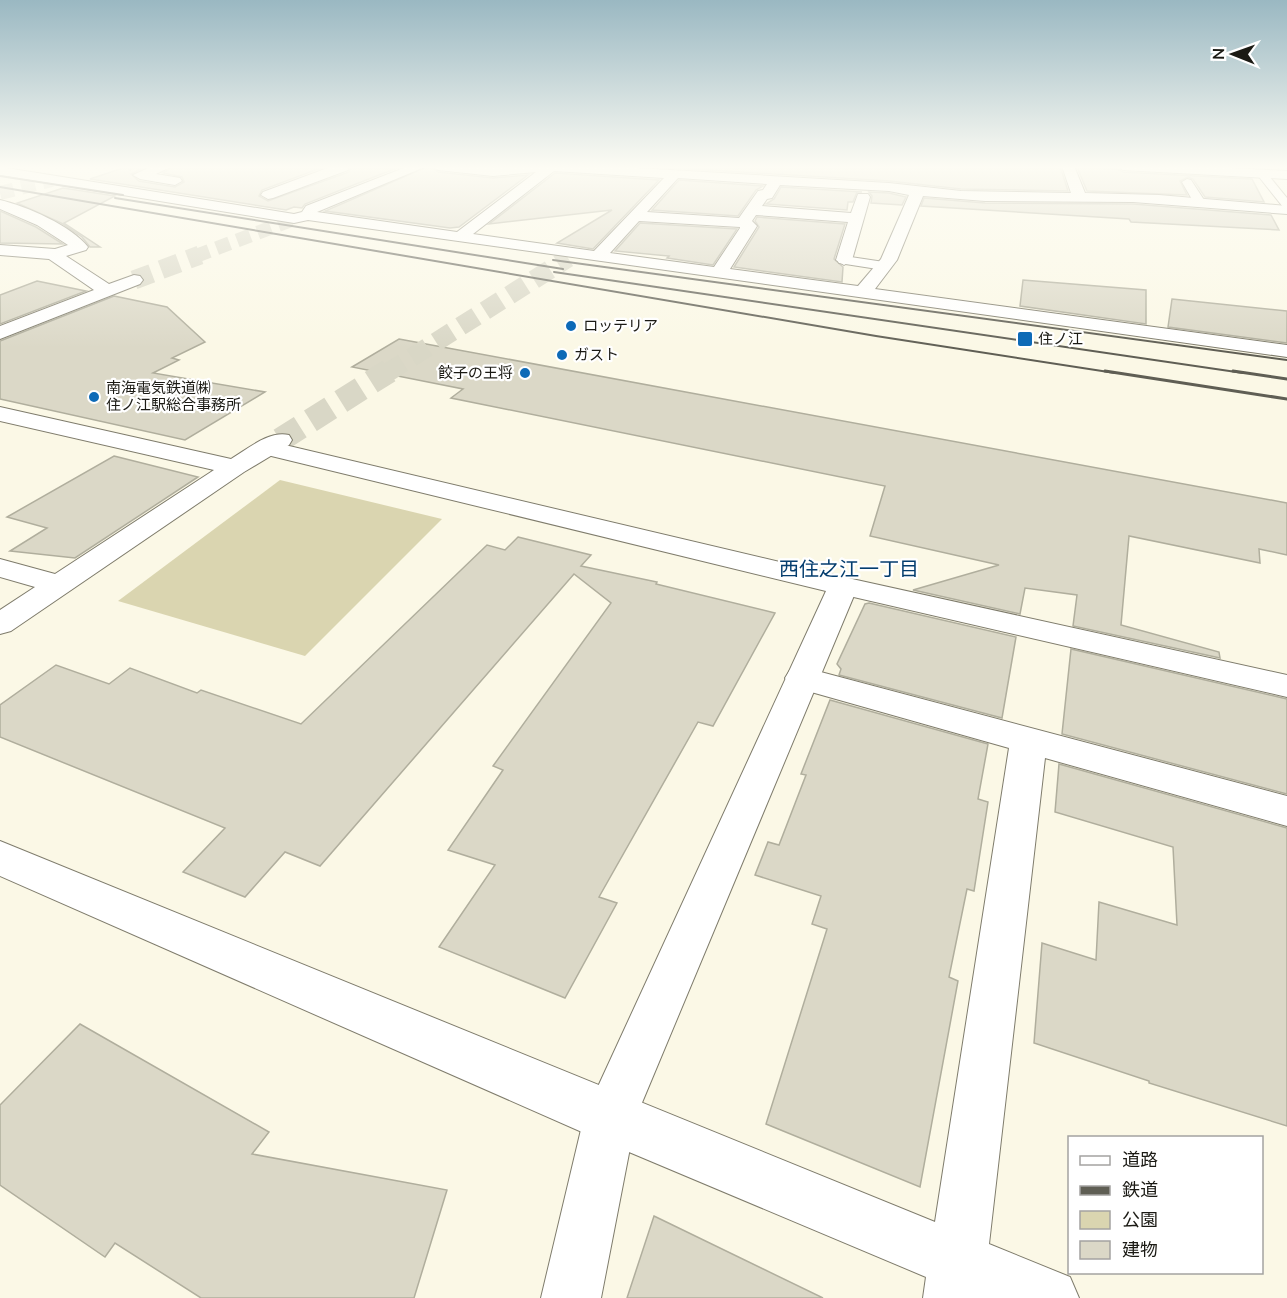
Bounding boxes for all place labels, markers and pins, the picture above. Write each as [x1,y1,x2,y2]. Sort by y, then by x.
place label: ロッテリア [583,316,658,335]
marker: ロッテリア [564,319,578,333]
place label: 住ノ江 [1038,329,1083,348]
marker: 住ノ江 [1016,330,1034,348]
place label: ガスト [574,345,619,364]
marker: ガスト [555,348,569,362]
place label: 餃子の王将 [438,363,513,382]
marker: 餃子の王将 [518,366,532,380]
place label: 南海電気鉄道㈱ 住ノ江駅総合事務所 [106,378,241,414]
marker: 南海電気鉄道㈱ 住ノ江駅総合事務所 [87,390,101,404]

